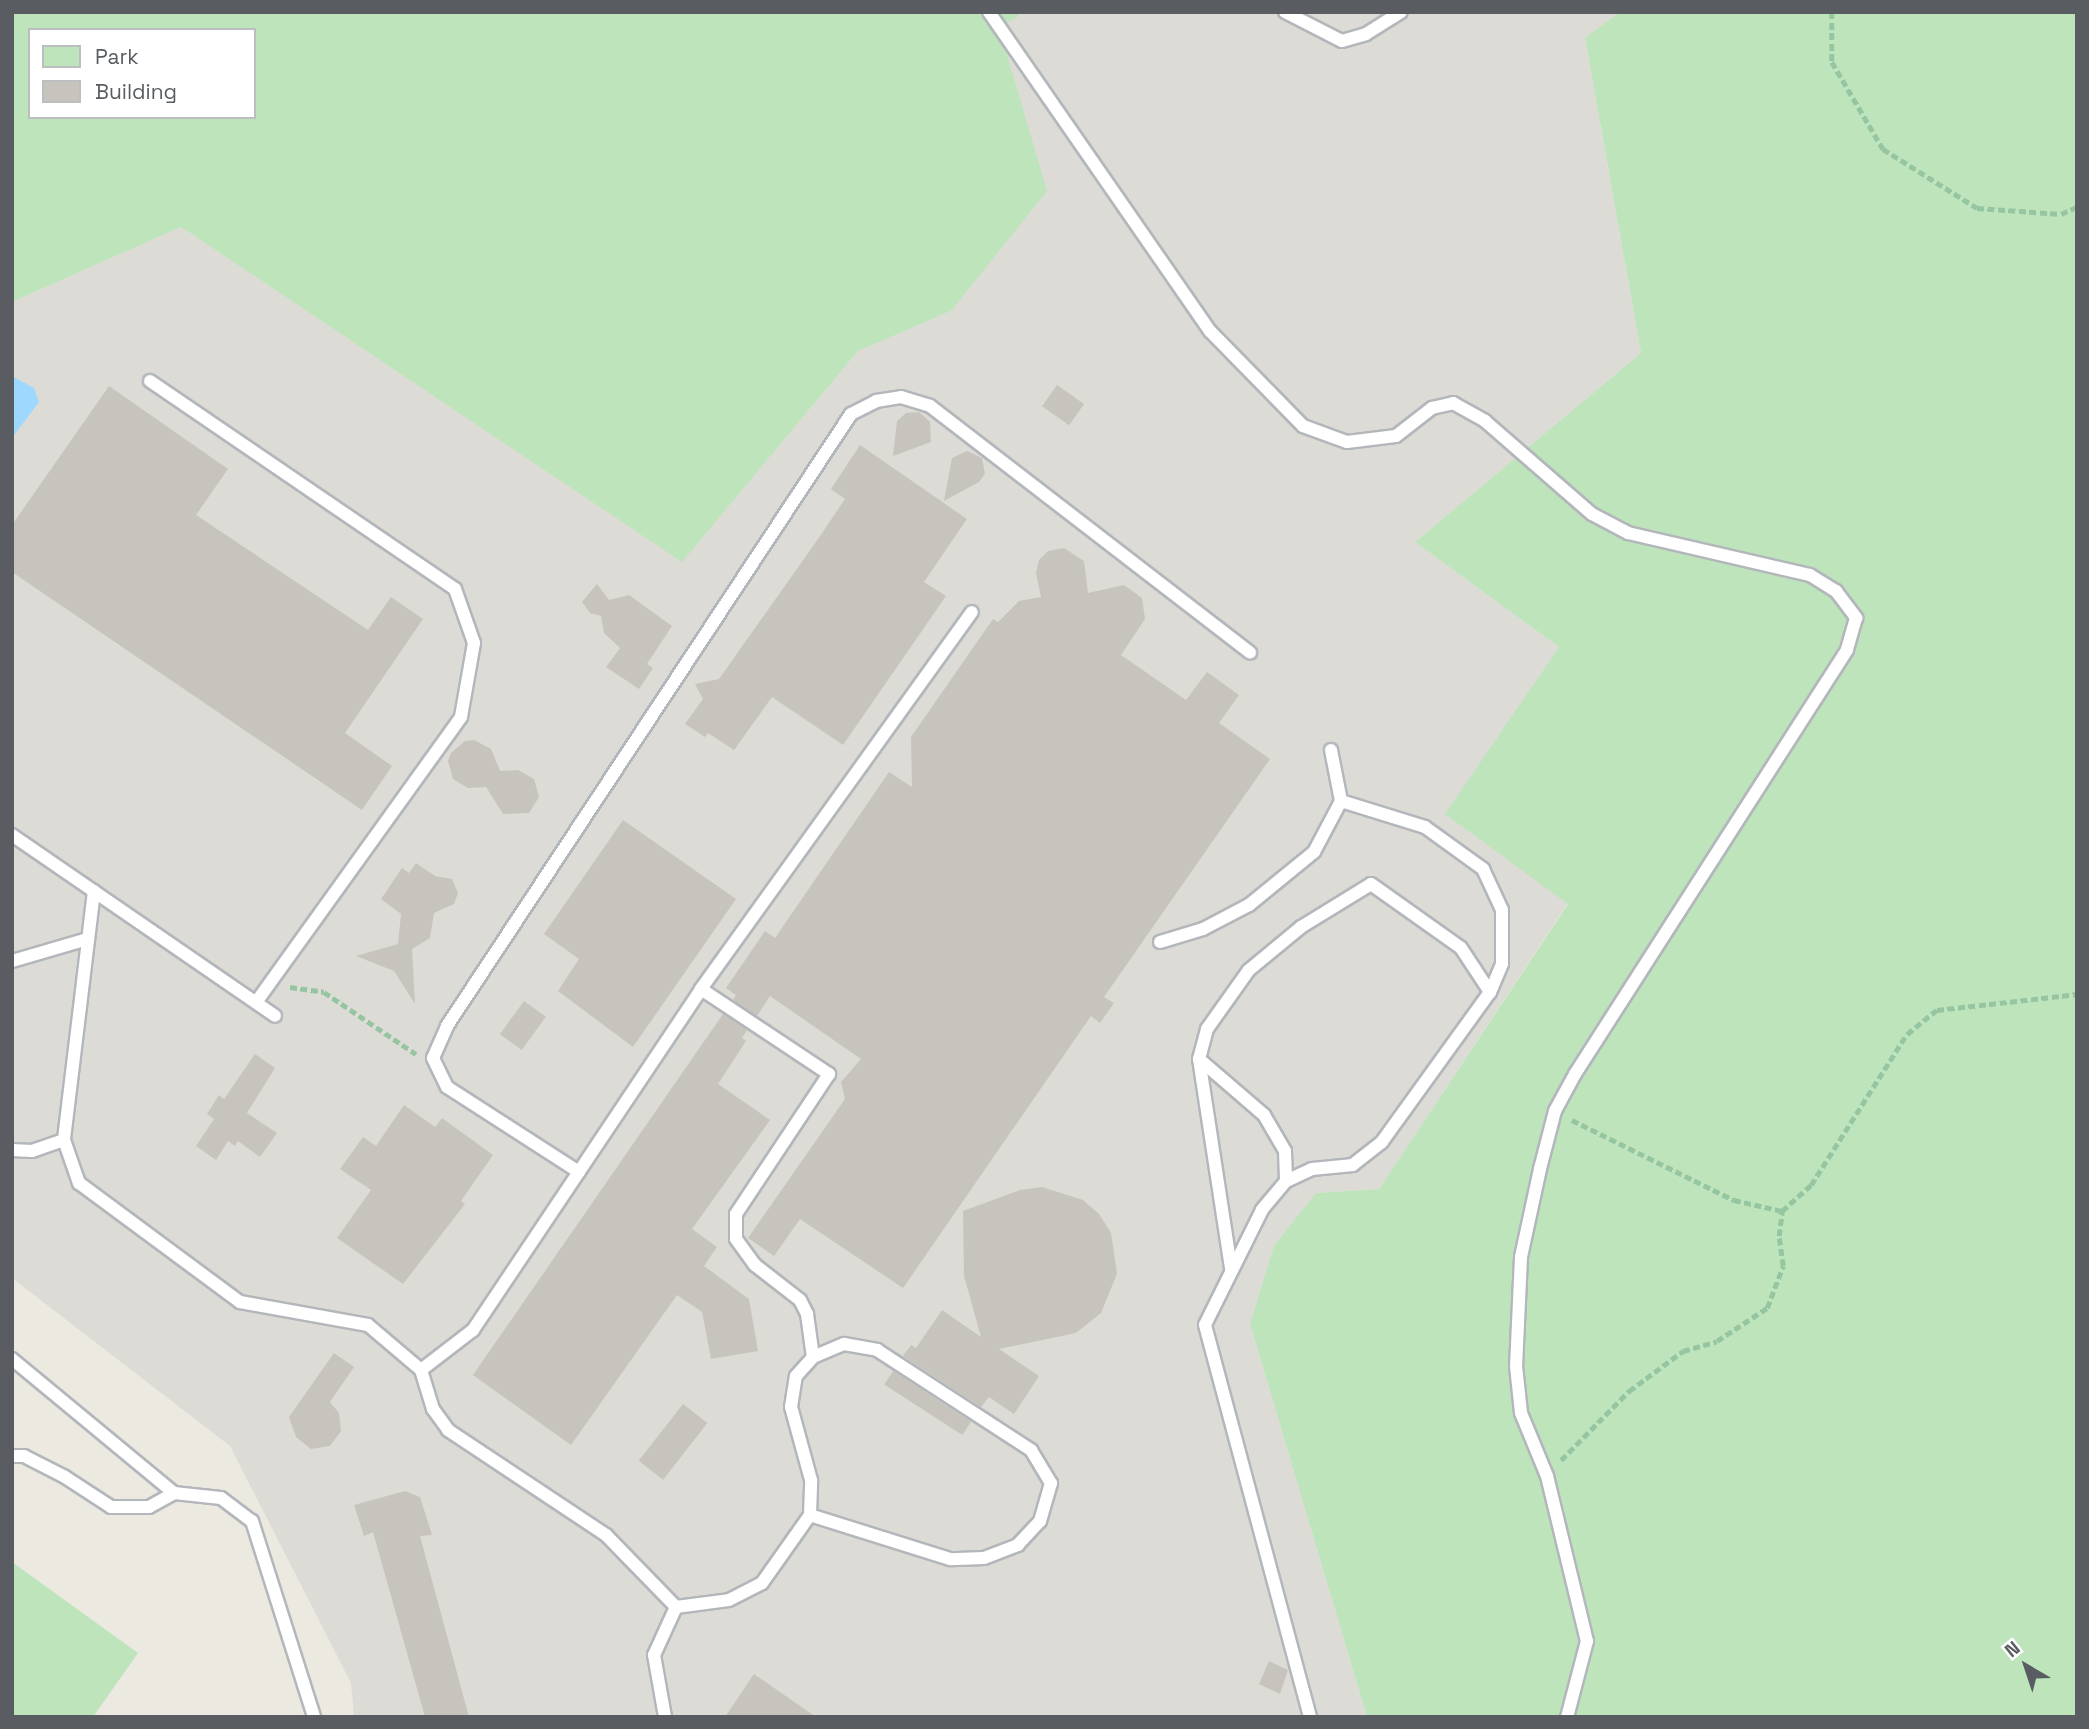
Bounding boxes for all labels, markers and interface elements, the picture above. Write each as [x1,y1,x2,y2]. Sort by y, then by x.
legend [28,28,256,119]
text: Park [95,43,139,70]
text: Building [95,78,177,105]
north arrow [1991,1631,2061,1701]
text: N [2000,1636,2025,1663]

